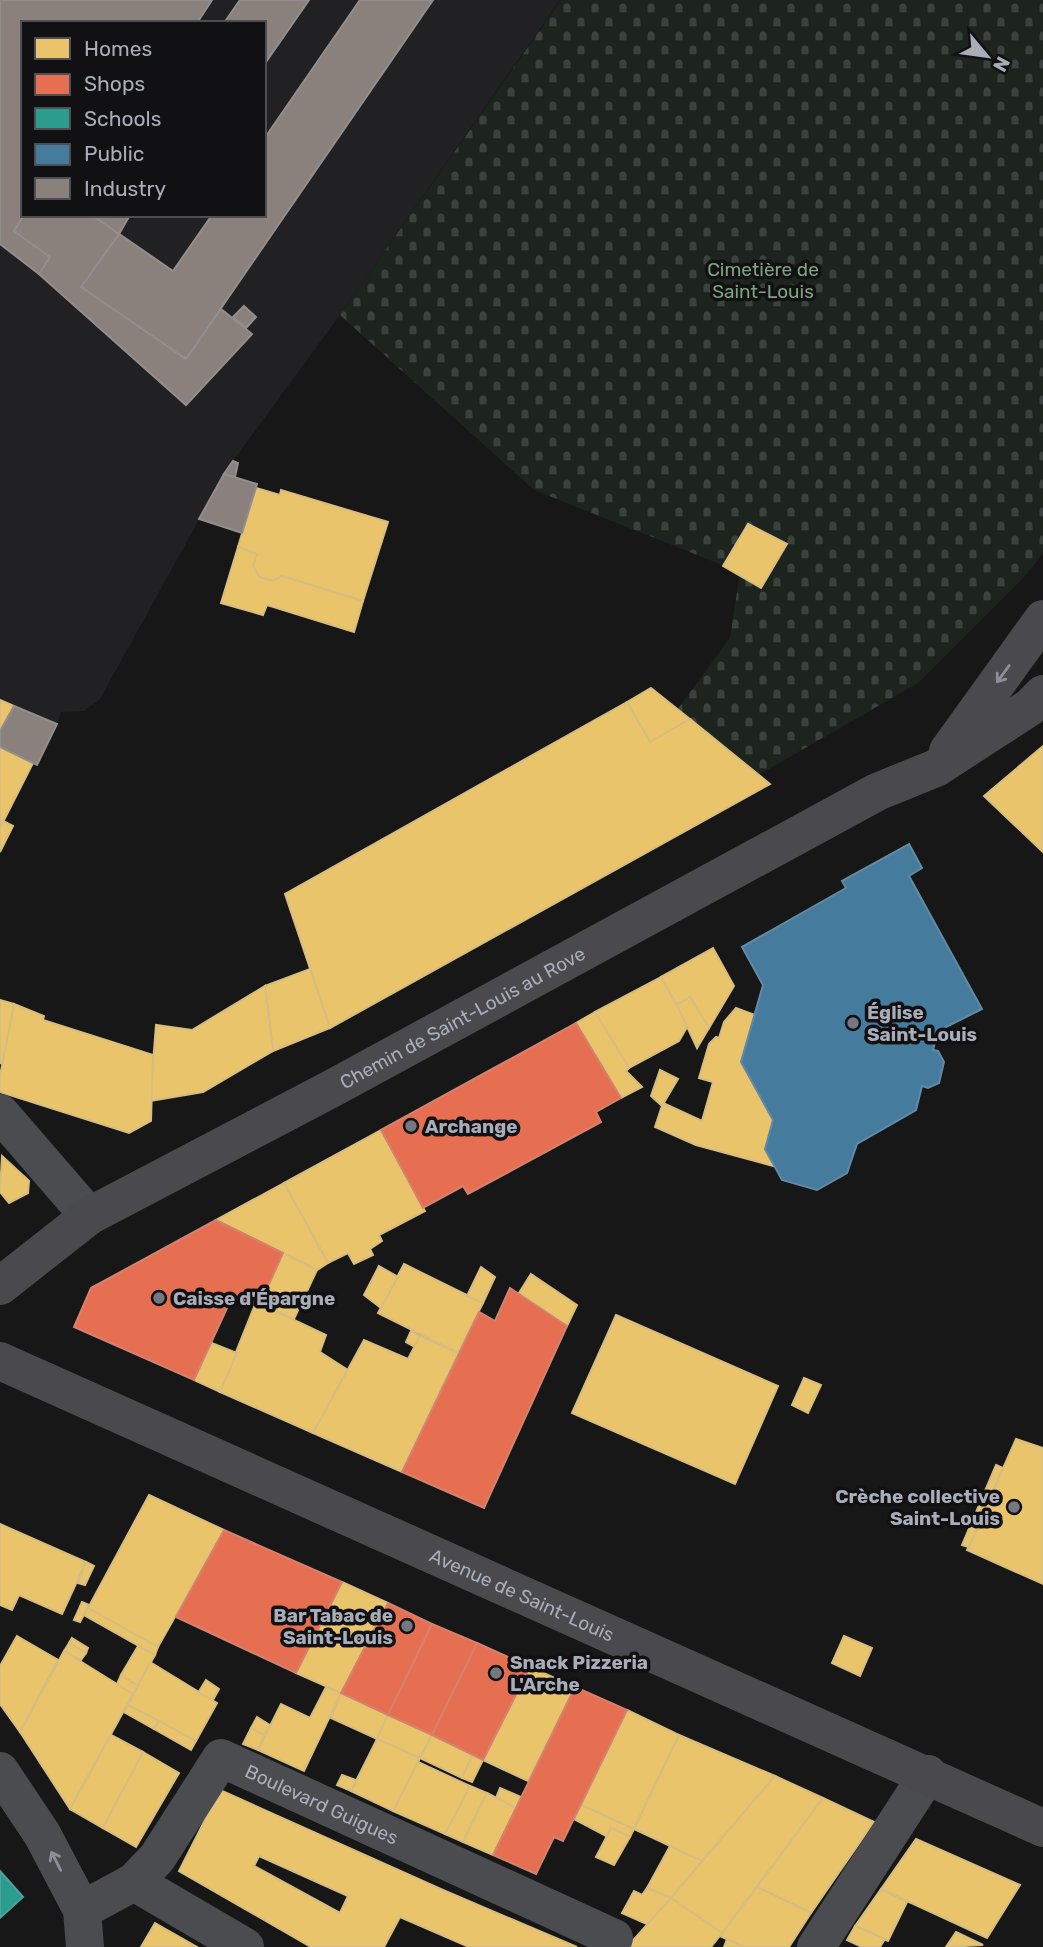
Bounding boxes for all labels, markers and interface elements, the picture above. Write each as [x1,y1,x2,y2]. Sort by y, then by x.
legend [21,21,266,217]
north arrow [952,21,1022,91]
text: Homes [84,36,152,61]
text: N [988,52,1015,76]
text: Shops [84,71,145,96]
text: Schools [84,106,161,131]
text: Public [84,141,144,166]
text: Industry [84,176,166,201]
park label: Cimetière de Saint-Louis [707,258,819,303]
one-way arrow [996,664,1010,683]
street label: Chemin de Saint-Louis au Rove [336,942,589,1094]
place label: Église Saint-Louis [867,1001,977,1046]
marker: Église Saint-Louis [845,1015,861,1031]
place label: Archange [425,1115,517,1138]
marker: Archange [403,1118,419,1134]
place label: Caisse d'Épargne [173,1287,335,1310]
marker: Caisse d'Épargne [151,1290,167,1306]
place label: Crèche collective Saint-Louis [835,1485,1000,1530]
marker: Crèche collective Saint-Louis [1006,1499,1022,1515]
street label: Avenue de Saint-Louis [426,1543,618,1646]
place label: Bar Tabac de Saint-Louis [273,1604,393,1649]
marker: Bar Tabac de Saint-Louis [399,1618,415,1634]
place label: Snack Pizzeria L'Arche [510,1651,648,1696]
marker: Snack Pizzeria L'Arche [488,1665,504,1681]
street label: Boulevard Guigues [242,1759,402,1849]
one-way arrow [49,1851,63,1872]

